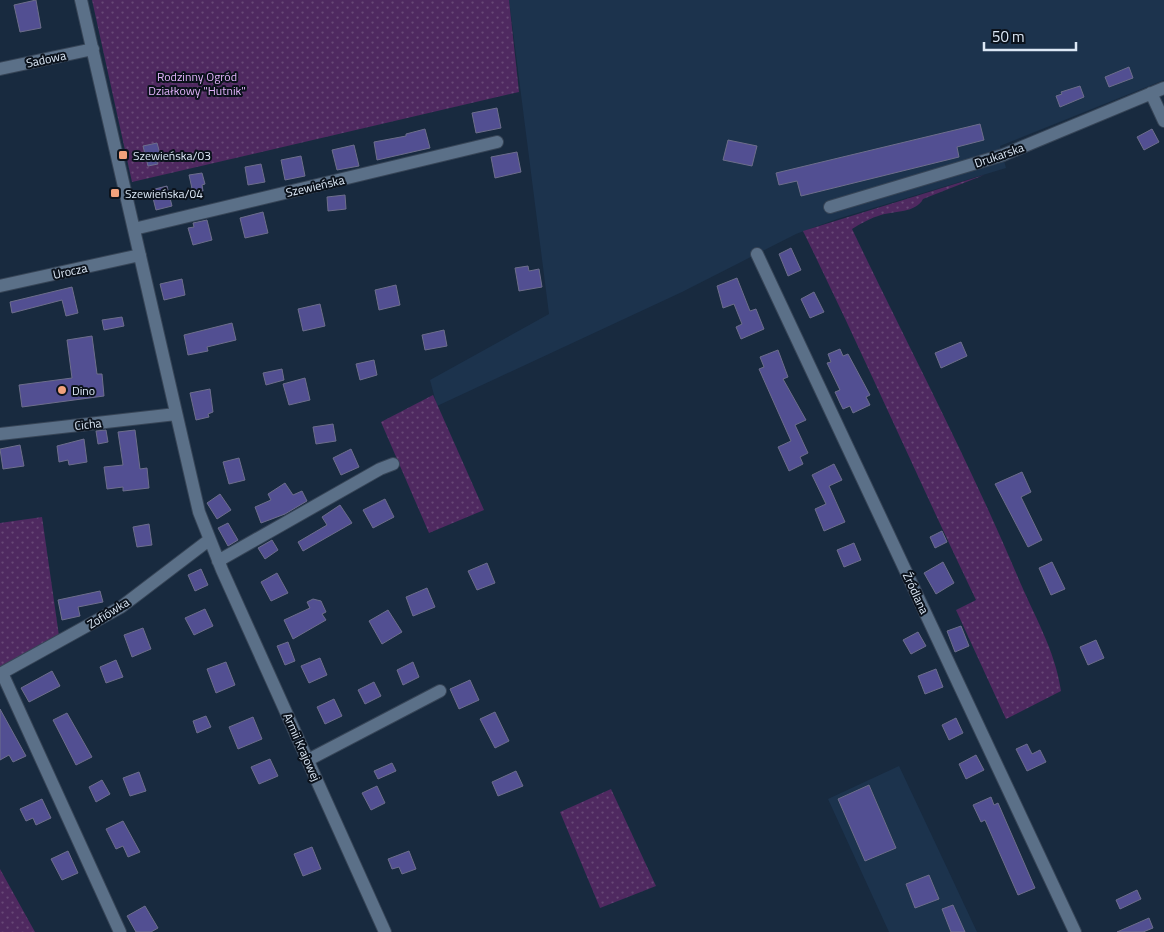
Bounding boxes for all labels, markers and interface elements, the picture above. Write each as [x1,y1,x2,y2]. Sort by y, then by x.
scale bar [984,20,1076,52]
text: 50 m [992,25,1025,48]
street label: Sadowa [24,46,68,72]
park label: Rodzinny Ogród Działkowy "Hutnik" [148,67,246,100]
street label: Drukarska [972,138,1026,172]
place label: Szewieńska/03 [133,146,211,165]
marker: Szewieńska/03 [117,149,129,161]
street label: Szewieńska [284,170,346,202]
place label: Szewieńska/04 [125,184,203,203]
marker: Szewieńska/04 [109,187,121,199]
street label: Urocza [51,258,89,284]
place label: Dino [72,381,95,400]
marker: Dino [56,384,68,396]
street label: Cicha [74,413,102,435]
street label: Źródlana [898,569,934,617]
street label: Zofiówka [83,593,133,633]
street label: Armii Krajowej [279,710,325,784]

